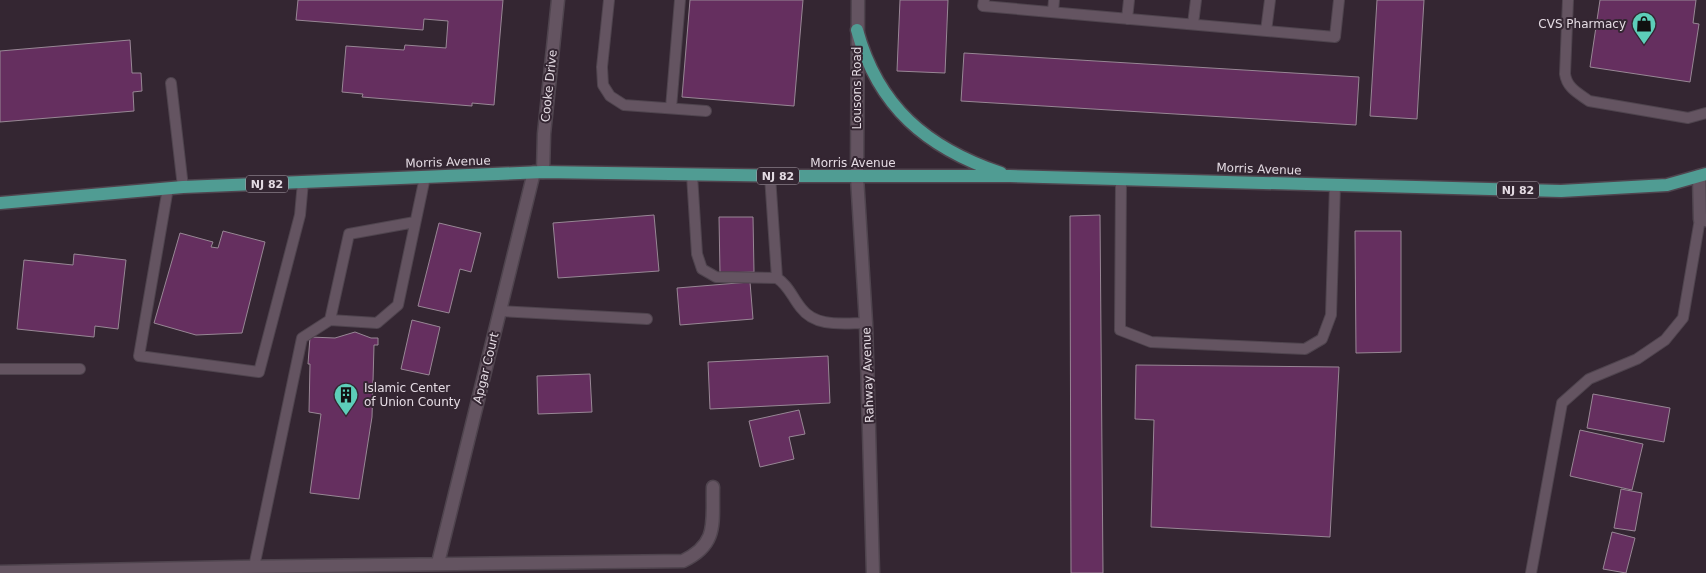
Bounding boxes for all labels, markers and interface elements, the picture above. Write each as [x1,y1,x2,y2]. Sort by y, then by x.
shop icon: CVS Pharmacy [1631,11,1657,45]
place label: CVS Pharmacy [1538,17,1626,31]
street label: Lousons Road [850,47,864,129]
street label: Cooke Drive [538,49,560,123]
street label: Morris Avenue [405,154,491,170]
street label: Morris Avenue [810,156,896,170]
street label: Morris Avenue [1216,161,1302,177]
road number: NJ 82 [757,168,799,185]
road number: NJ 82 [246,175,288,192]
road number: NJ 82 [1497,182,1539,198]
street label: Rahway Avenue [859,327,877,423]
street label: Apgar Court [470,331,502,405]
place label: Islamic Center of Union County [364,381,461,409]
building icon: Islamic Center of Union County [333,382,359,416]

